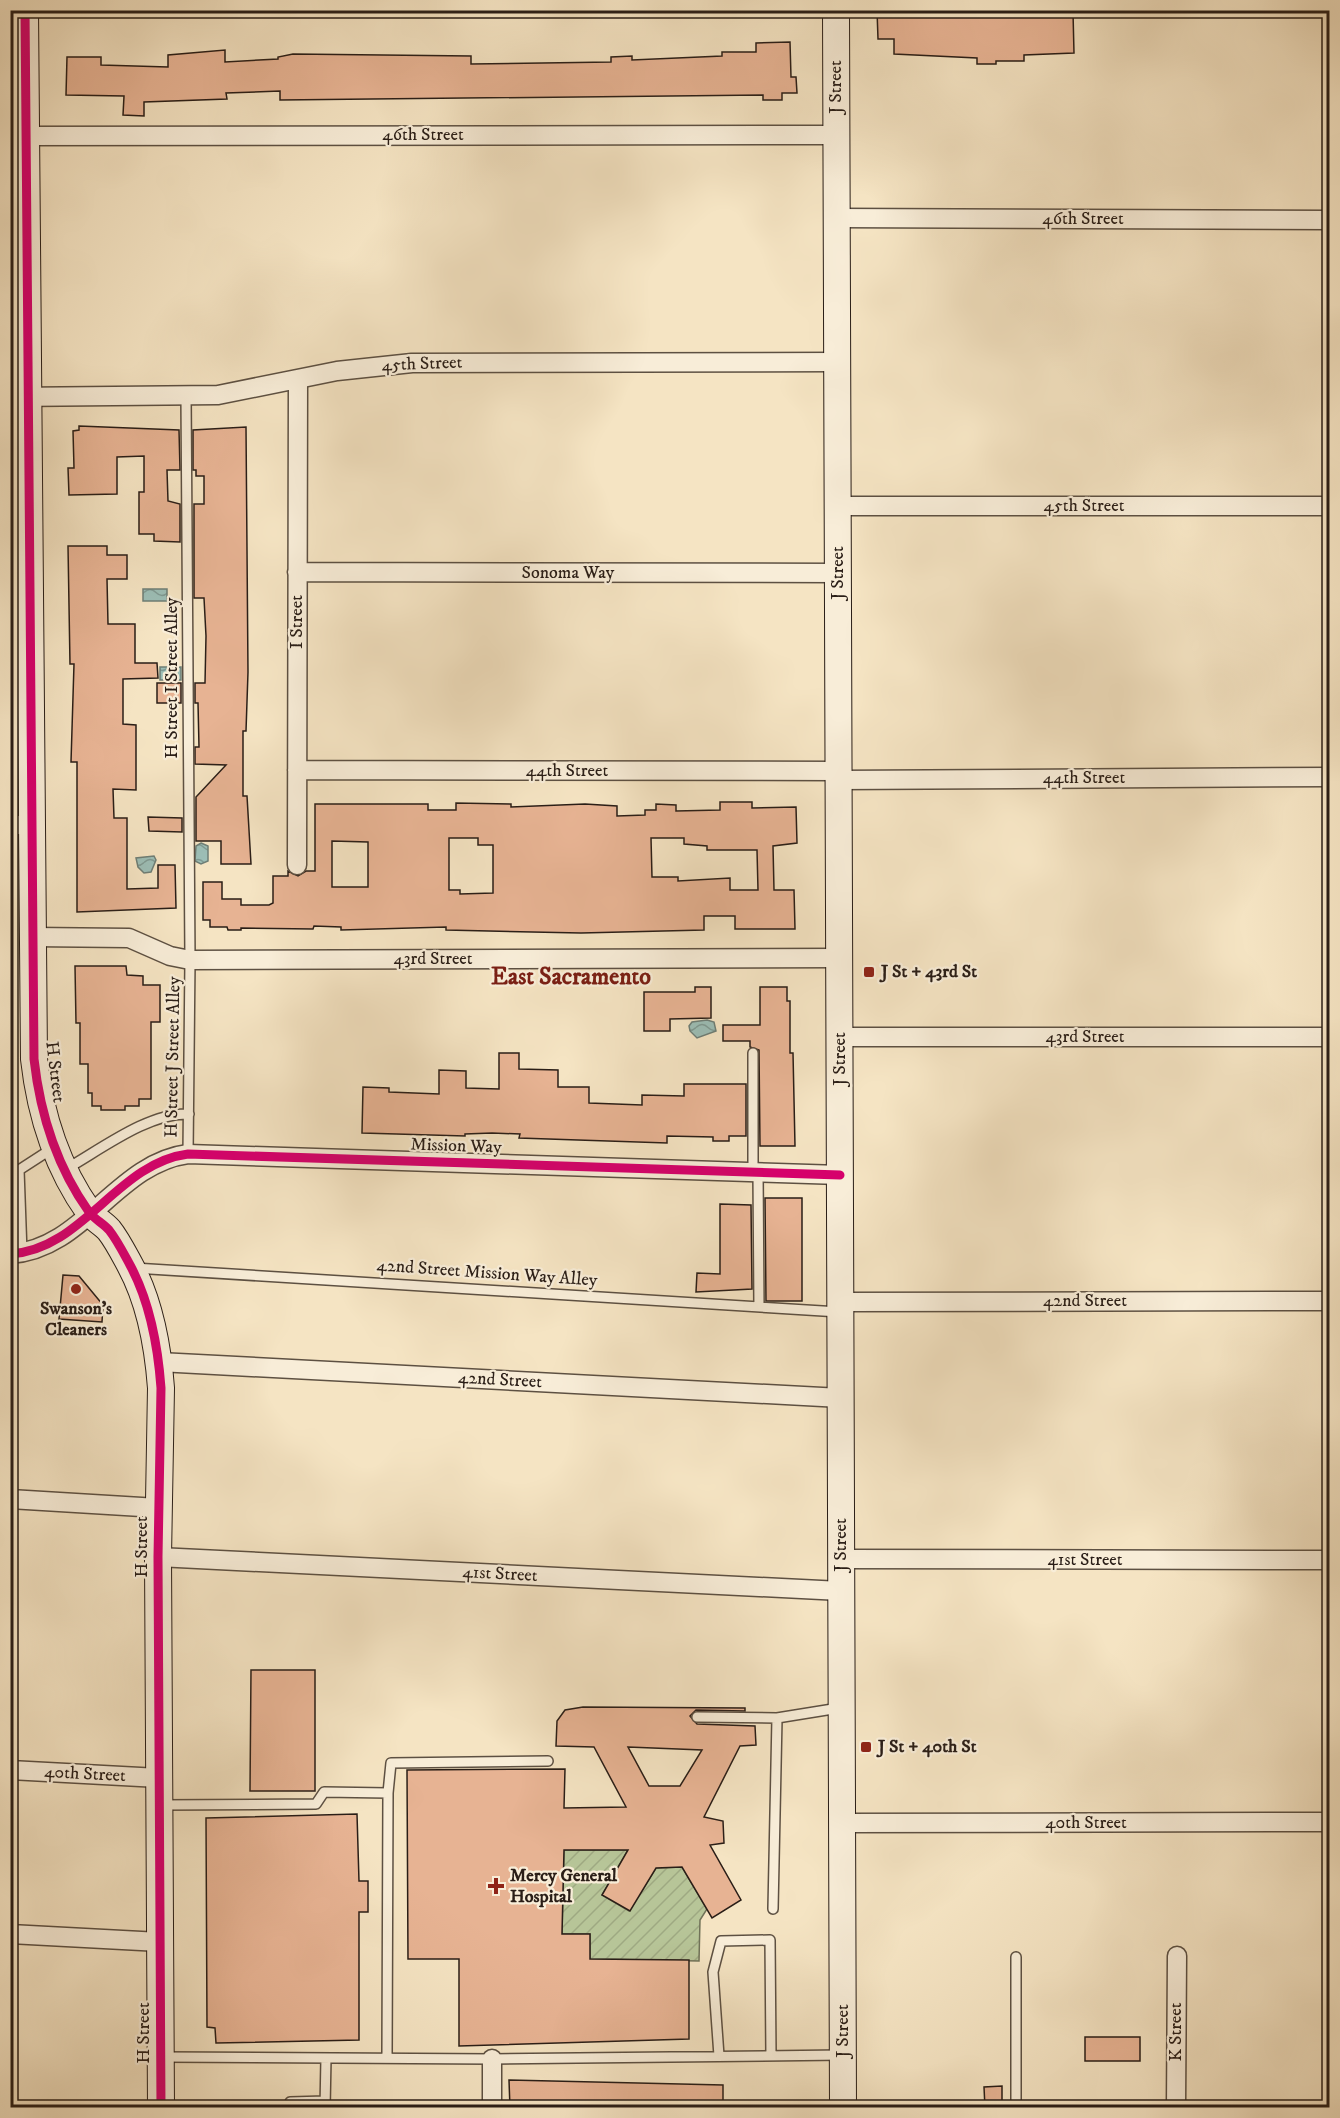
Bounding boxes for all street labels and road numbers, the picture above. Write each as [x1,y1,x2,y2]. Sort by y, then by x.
street label: J Street [825,60,847,116]
street label: 46th Street [382,124,464,146]
street label: 46th Street [1042,208,1124,230]
street label: 45th Street [381,352,463,376]
street label: 45th Street [1044,495,1125,517]
street label: J Street [827,546,849,602]
street label: Sonoma Way [522,562,615,584]
street label: I Street [286,595,308,649]
street label: H Street I Street Alley [161,597,183,759]
street label: 44th Street [526,760,608,782]
street label: 44th Street [1043,767,1125,789]
street label: 43rd Street [393,948,473,970]
street label: H Street J Street Alley [161,976,185,1138]
street label: 43rd Street [1045,1026,1125,1048]
street label: J Street [829,1032,851,1088]
street label: H Street [40,1040,70,1104]
street label: Mission Way [410,1133,502,1159]
street label: 42nd Street Mission Way Alley [376,1254,599,1292]
street label: 42nd Street [1043,1290,1127,1312]
street label: 42nd Street [457,1367,543,1393]
street label: H Street [131,1516,153,1578]
street label: J Street [830,1518,852,1574]
street label: 41st Street [1047,1549,1123,1571]
street label: 41st Street [462,1561,538,1587]
street label: 40th Street [44,1761,127,1787]
street label: 40th Street [1045,1812,1127,1834]
street label: H Street [133,2002,155,2064]
street label: K Street [1165,2002,1187,2062]
street label: J Street [832,2004,854,2060]

